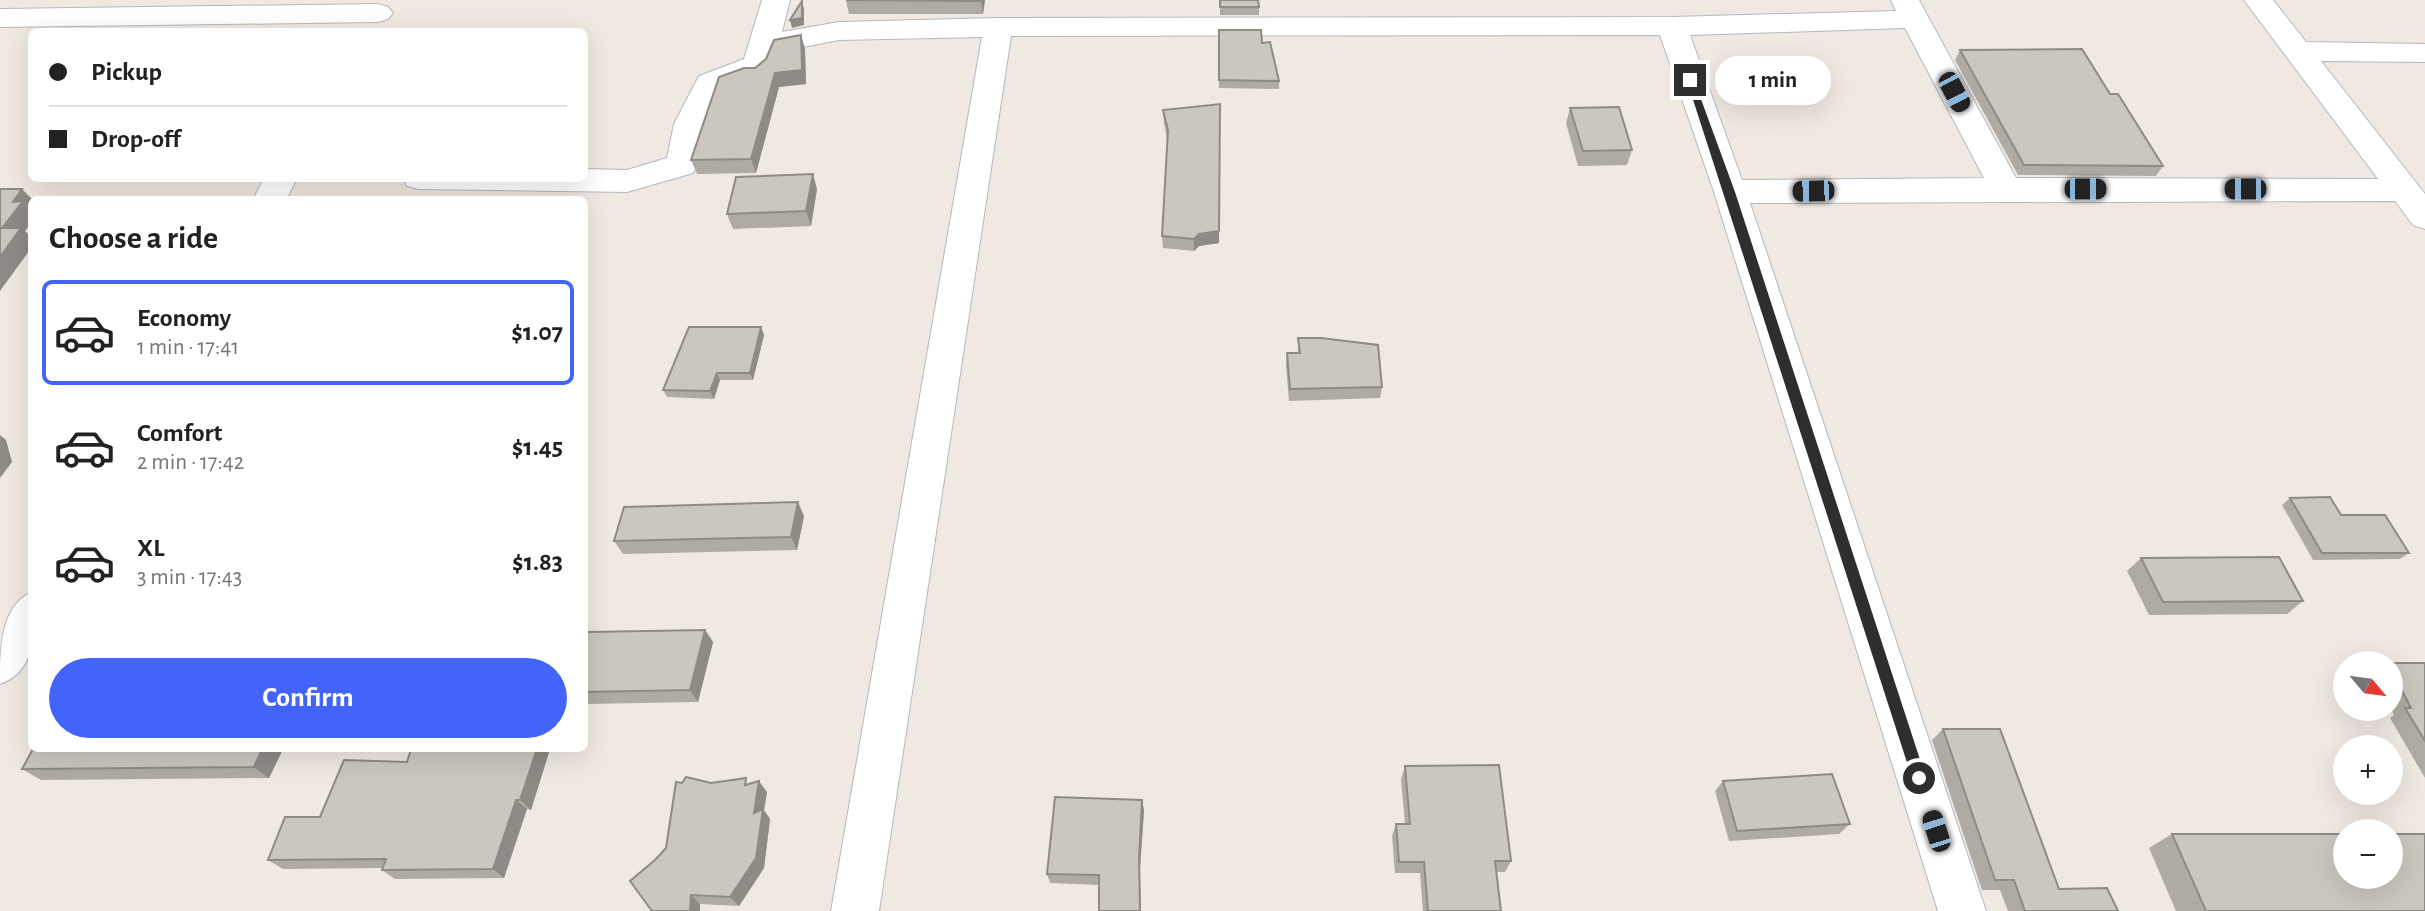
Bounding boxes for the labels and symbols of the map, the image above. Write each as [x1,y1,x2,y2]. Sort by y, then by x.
callout: 1 min [1714,56,1830,104]
route end [1674,64,1706,96]
car [1935,69,1974,115]
car [2065,179,2107,200]
car [2225,179,2267,200]
car [1792,180,1835,202]
north arrow [2333,651,2403,721]
route start [1903,762,1935,794]
car [1920,808,1953,854]

